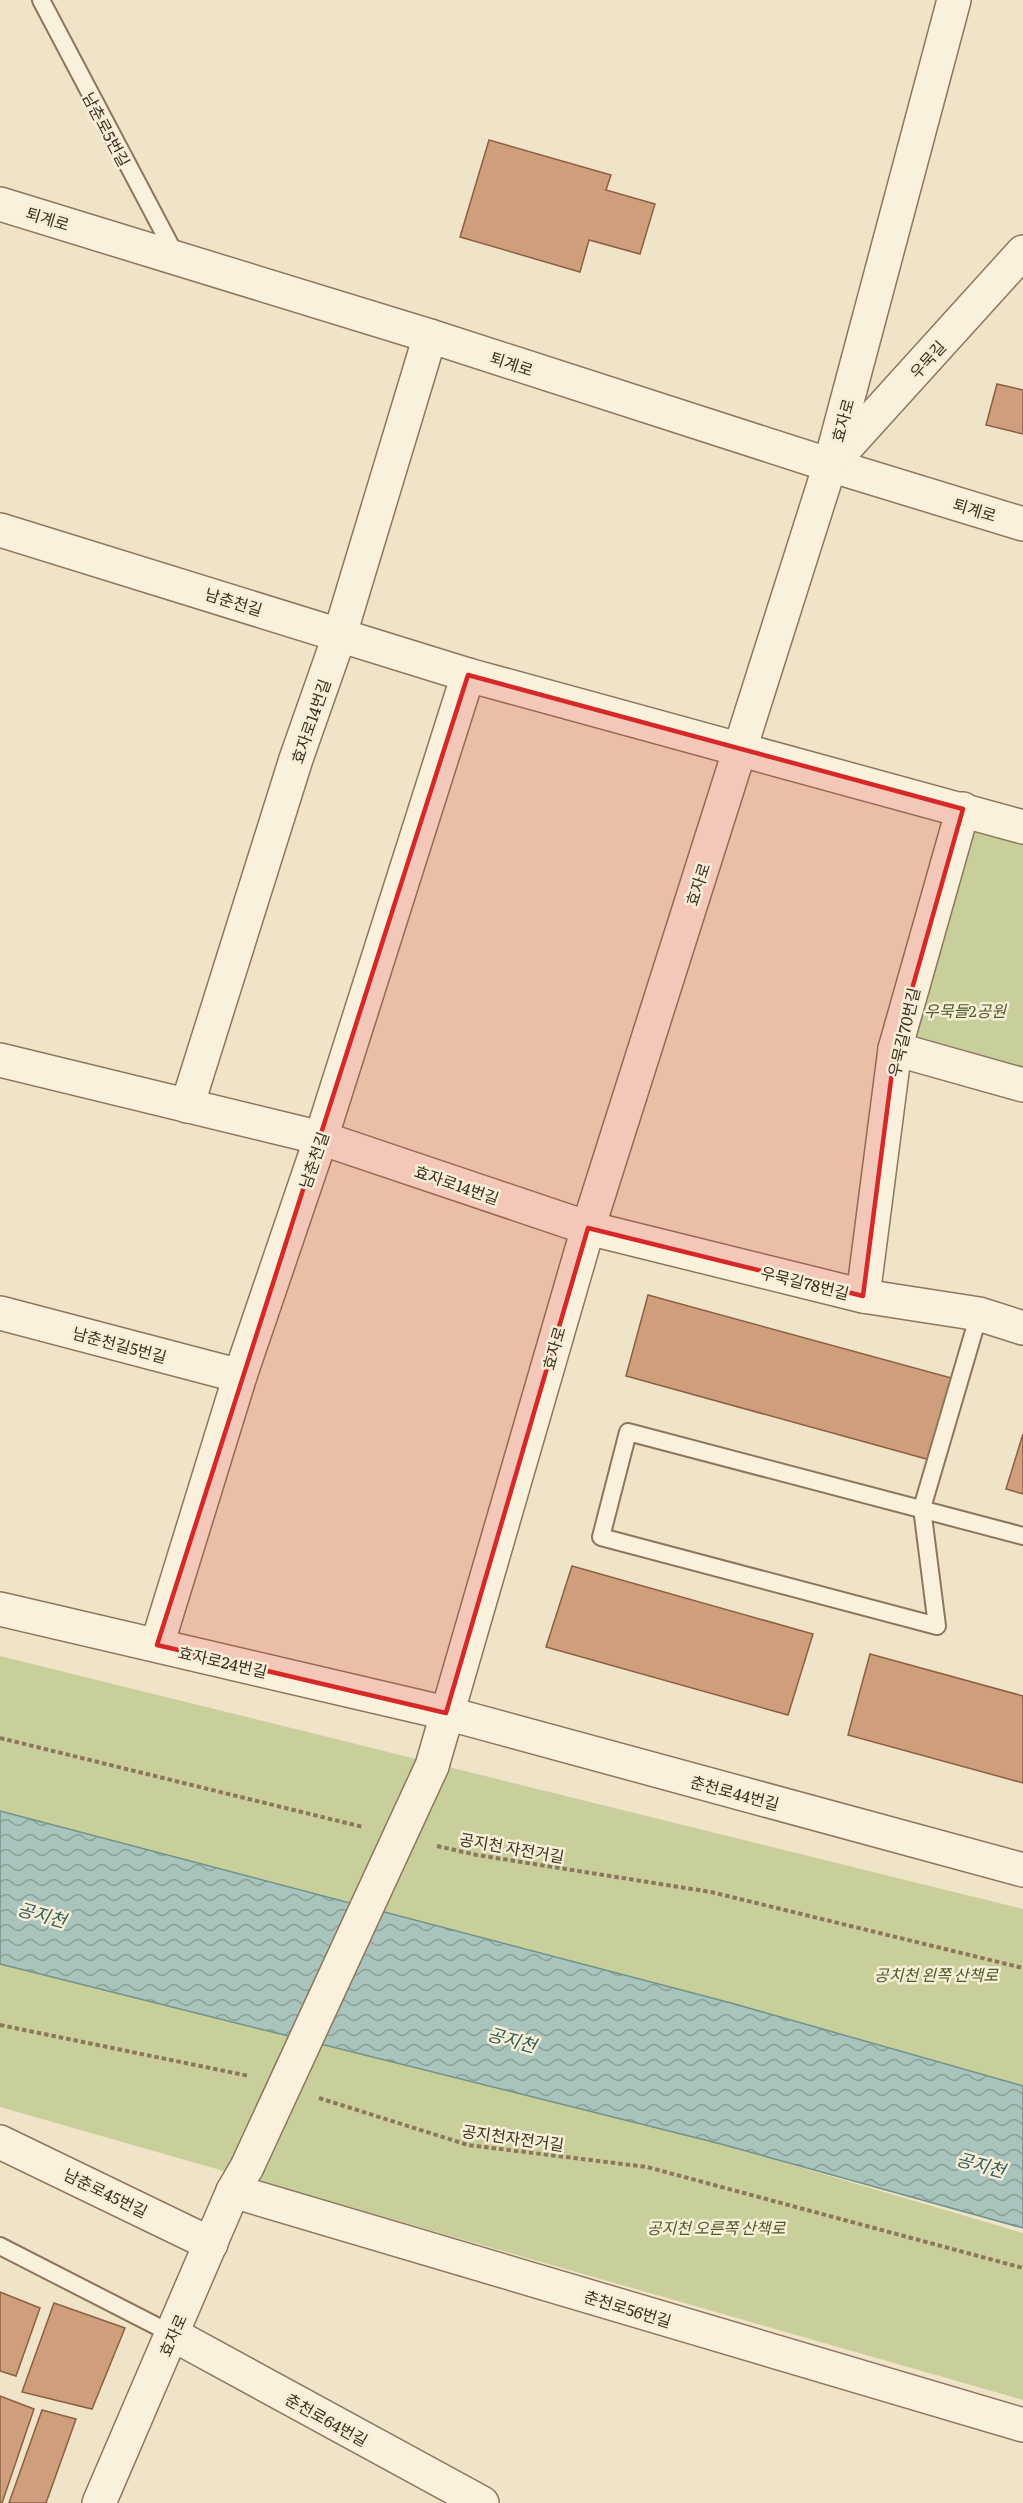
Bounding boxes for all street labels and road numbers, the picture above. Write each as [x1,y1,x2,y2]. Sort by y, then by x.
street label: 남춘로5번길 [77,87,137,171]
street label: 퇴계로 [23,200,73,236]
street label: 우묵길 [903,335,951,383]
street label: 퇴계로 [487,345,537,381]
street label: 효자로 [825,395,859,444]
street label: 퇴계로 [950,491,1000,527]
street label: 남춘천길 [202,581,266,621]
street label: 효자로14번길 [284,675,336,767]
street label: 효자로 [679,859,715,909]
street label: 우묵길70번길 [881,985,925,1079]
street label: 남춘천길 [292,1128,334,1192]
street label: 효자로14번길 [411,1158,503,1210]
street label: 우묵길78번길 [758,1259,852,1305]
street label: 남춘천길5번길 [70,1320,170,1368]
street label: 효자로 [535,1323,571,1373]
street label: 효자로24번길 [176,1639,270,1683]
street label: 춘천로44번길 [688,1769,782,1815]
street label: 공지천 자전거길 [458,1826,566,1868]
street label: 공지천자전거길 [460,2118,566,2156]
street label: 남춘로45번길 [60,2161,152,2223]
street label: 춘천로56번길 [581,2283,675,2333]
street label: 효자로 [152,2310,192,2360]
street label: 춘천로64번길 [281,2386,373,2452]

